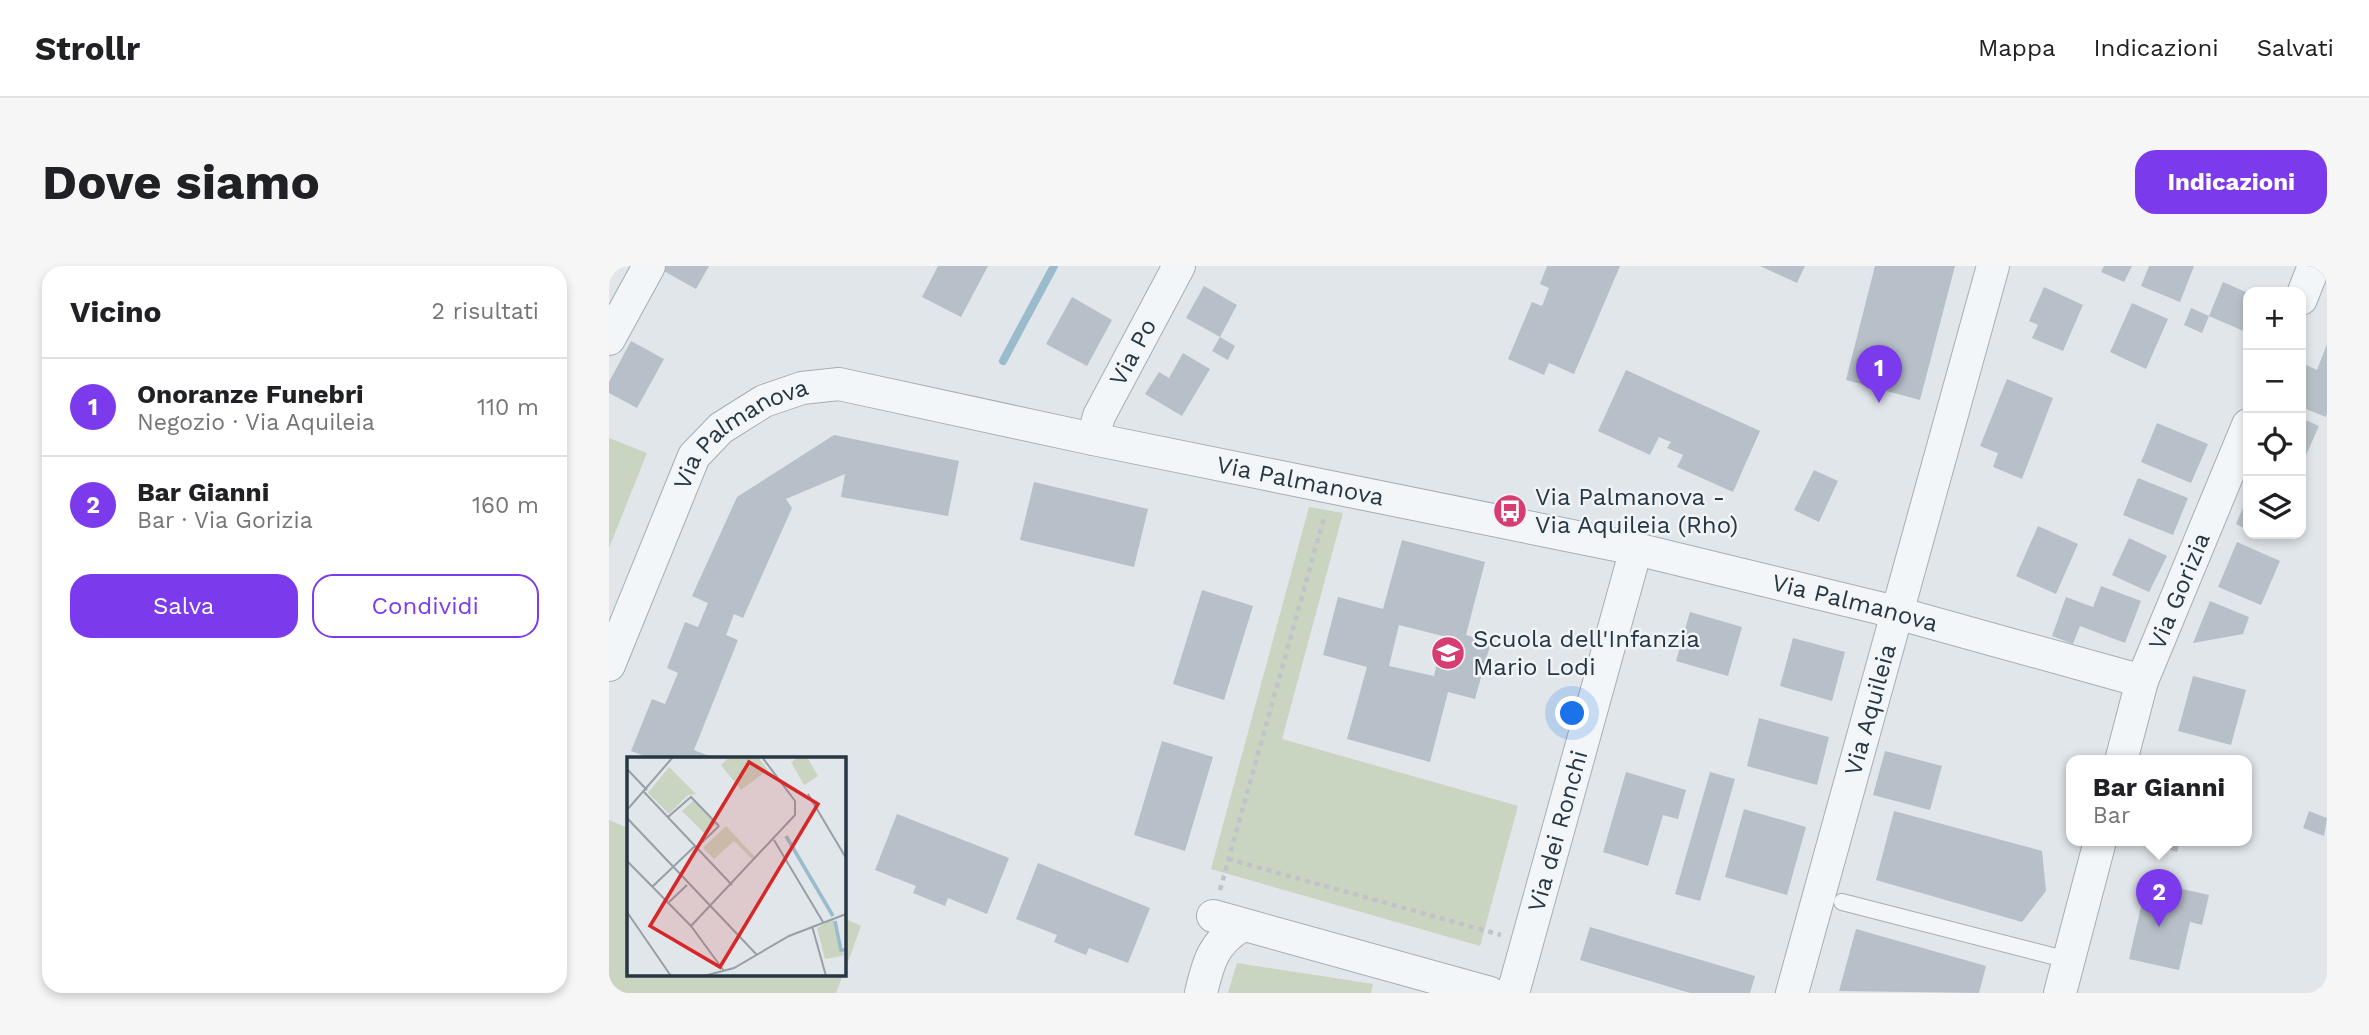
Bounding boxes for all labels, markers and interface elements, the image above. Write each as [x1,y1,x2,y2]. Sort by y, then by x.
text: Strollr [35,29,140,68]
text: Mappa [1978,34,2056,62]
text: Indicazioni [2094,34,2219,62]
text: Salvati [2257,34,2334,62]
button: Indicazioni [2135,150,2327,214]
text: Dove siamo [42,153,320,211]
map controls [2243,287,2306,539]
button: + [2243,287,2306,350]
text: Vicino [70,294,162,329]
text: 2 risultati [431,298,539,325]
street label: Via Po [1104,314,1162,391]
pin: 1 [1856,345,1902,403]
button: − [2243,350,2306,413]
street label: Via Palmanova [668,373,812,493]
text: Onoranze Funebri [137,379,364,409]
text: 1 [88,394,98,421]
text: 110 m [477,394,539,421]
text: Negozio · Via Aquileia [137,409,375,436]
button: locate [2243,413,2306,476]
street label: Via Palmanova [1214,450,1386,512]
button: layers [2243,476,2306,539]
text: Bar Gianni [137,477,269,507]
place label: Via Palmanova - Via Aquileia (Rho) [1535,483,1738,539]
text: 2 [86,492,100,519]
text: 160 m [472,492,539,519]
bus stop icon: Via Palmanova - Via Aquileia (Rho) [1491,492,1529,530]
text: Bar · Via Gorizia [137,507,313,534]
street label: Via Gorizia [2143,528,2216,654]
street label: Via Palmanova [1769,568,1941,638]
button: Salva [70,574,298,638]
button: Condividi [312,574,539,638]
place label: Scuola dell'Infanzia Mario Lodi [1473,625,1700,681]
school or university icon: Scuola dell'Infanzia Mario Lodi [1429,634,1467,672]
street label: Via Aquileia [1839,641,1902,779]
your location [1555,696,1589,730]
street label: Via dei Ronchi [1522,747,1594,915]
popup [2066,755,2252,846]
inset map [627,757,845,976]
text: Bar Gianni [2093,772,2225,802]
text: Bar [2093,802,2130,829]
pin: 2 [2136,869,2182,927]

